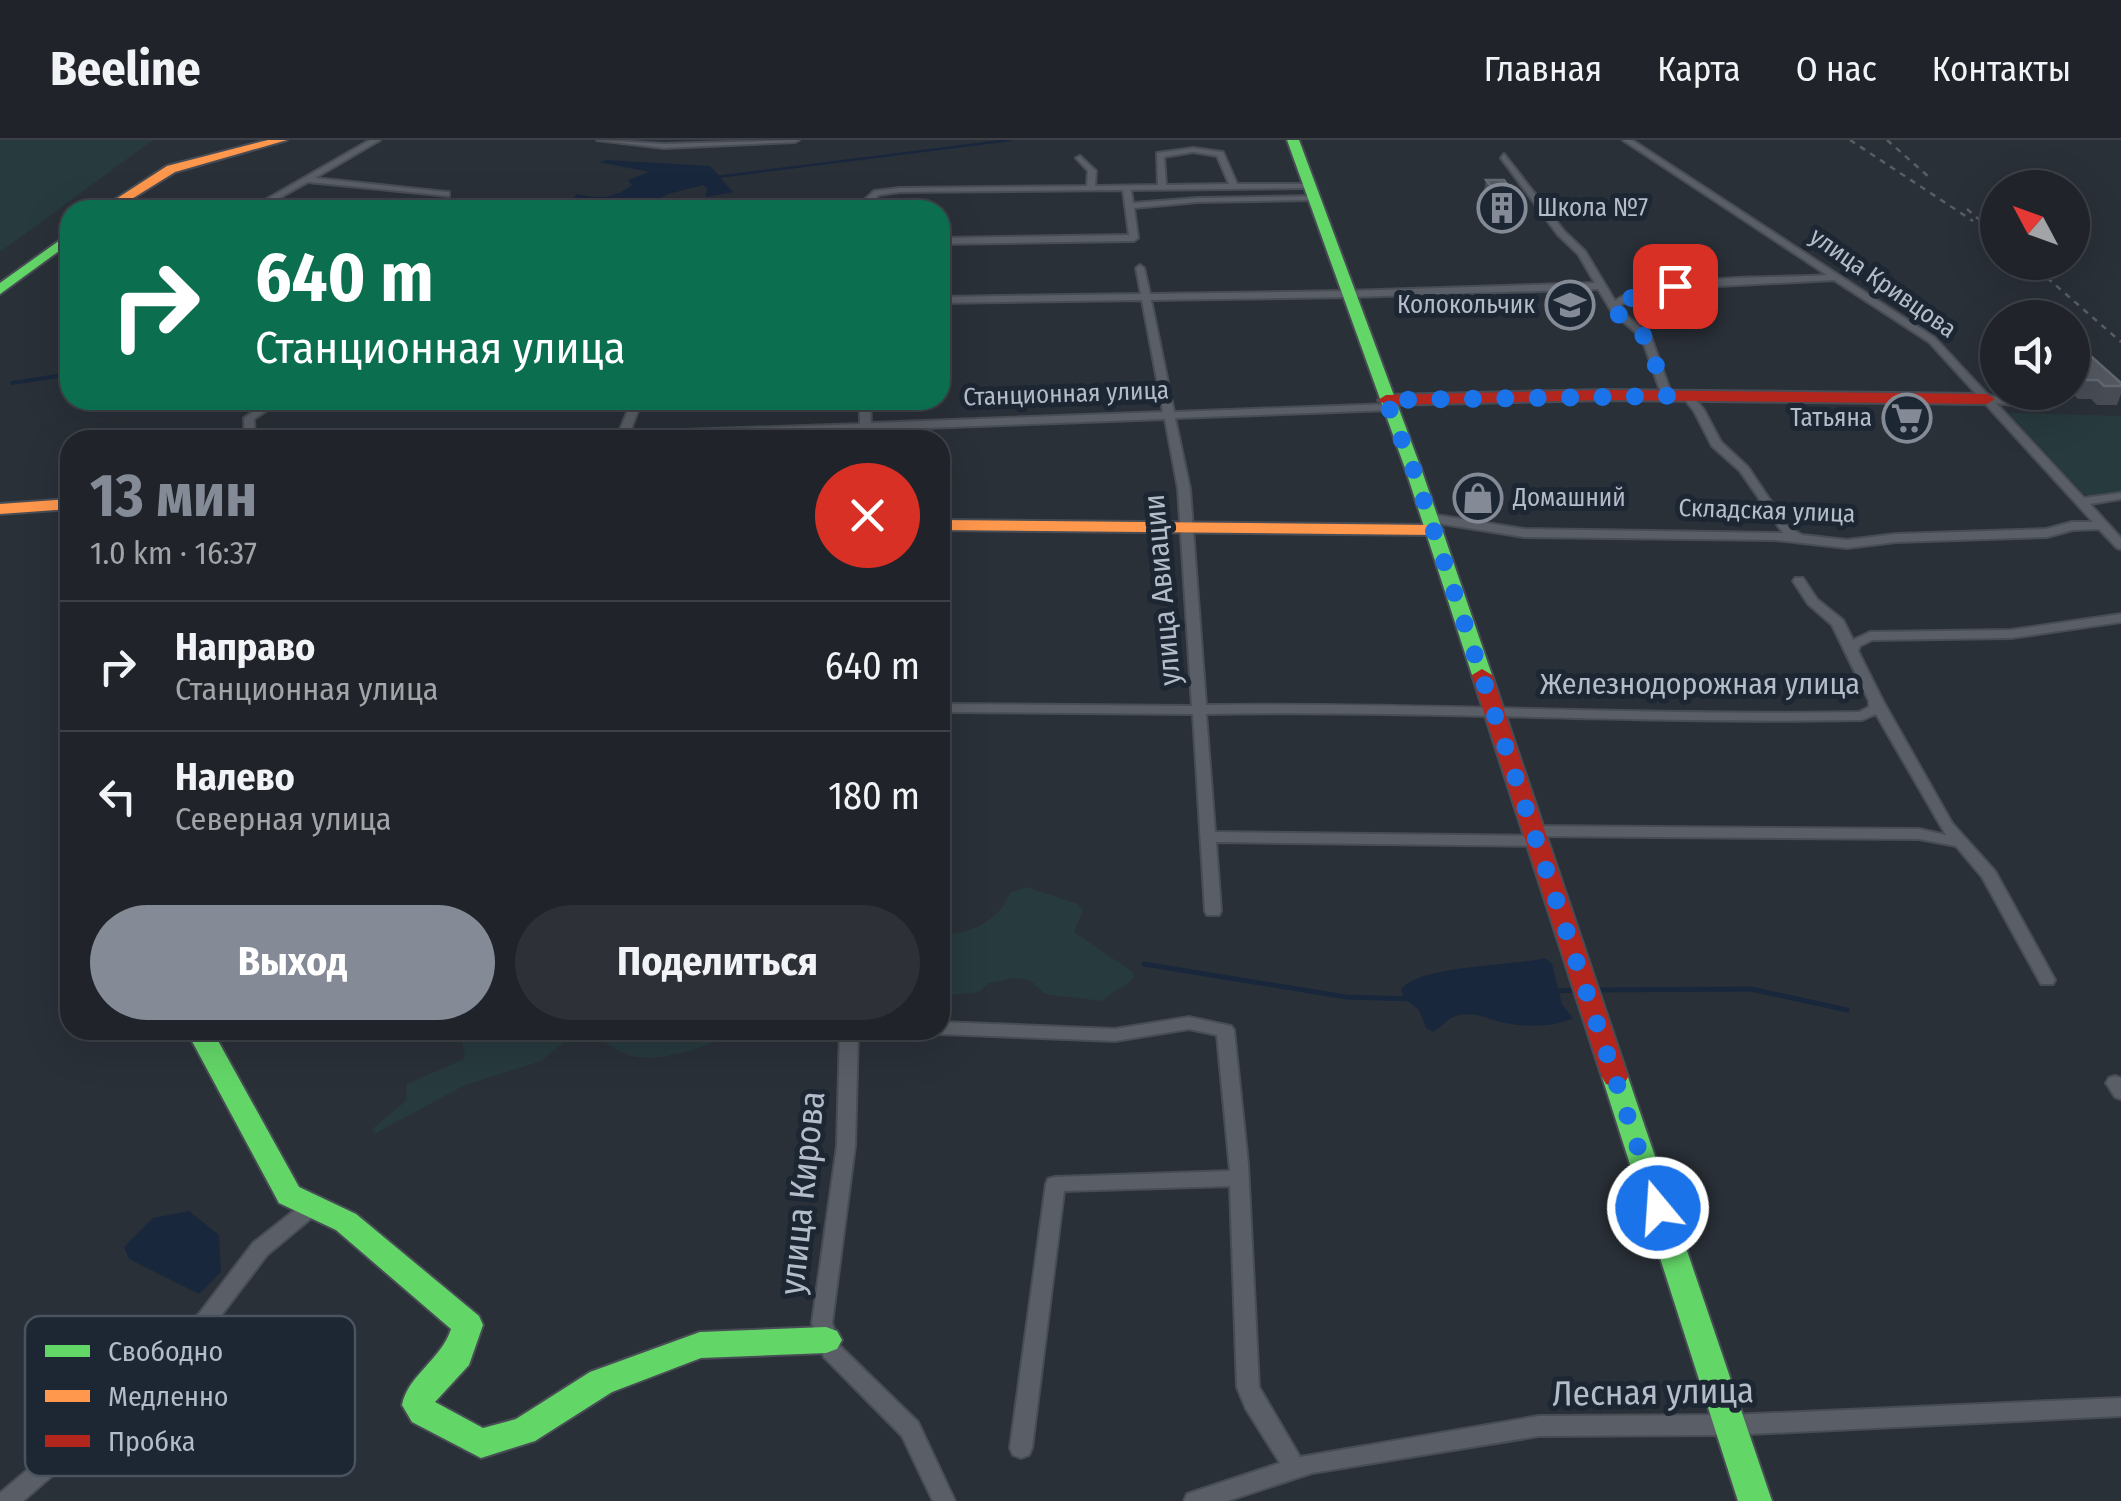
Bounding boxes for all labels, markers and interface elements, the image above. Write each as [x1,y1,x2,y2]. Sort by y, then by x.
text: Beeline [50,40,201,98]
text: Главная [1484,48,1602,90]
text: Карта [1657,48,1741,90]
text: О нас [1796,48,1877,90]
text: Контакты [1932,48,2071,90]
north arrow [1980,170,2090,280]
map controls [1980,170,2090,410]
building icon: Школа №7 [1476,182,1528,234]
place label: Школа №7 [1537,193,1648,223]
street label: улица Кривцова [1804,221,1962,345]
text: 640 m [255,236,434,320]
icon: right [90,240,220,370]
pin [1633,244,1718,329]
icon: arrive [1648,259,1703,314]
school or university icon: Колокольчик [1544,279,1596,331]
place label: Колокольчик [1397,290,1535,320]
button: sound [1980,300,2090,410]
text: Станционная улица [255,321,626,375]
street label: Станционная улица [963,375,1169,413]
supermarket icon: Татьяна [1881,392,1933,444]
place label: Татьяна [1790,403,1872,433]
text: 13 мин [90,460,257,532]
button: close [815,463,920,568]
shop icon: Домашний [1452,472,1504,524]
place label: Домашний [1512,483,1626,513]
street label: улица Авиации [1136,493,1188,687]
street label: Складская улица [1678,493,1856,529]
text: 1.0 km · 16:37 [90,534,257,572]
text: Направо [175,624,315,670]
icon: right [90,639,145,694]
text: 640 m [825,643,920,689]
street label: Железнодорожная улица [1540,666,1860,702]
text: Станционная улица [175,670,439,708]
text: Налево [175,754,295,800]
icon: left [90,769,145,824]
text: 180 m [828,773,920,819]
text: Северная улица [175,800,392,838]
button: Выход [90,905,495,1020]
button: Поделиться [515,905,920,1020]
street label: улица Кирова [770,1089,834,1297]
position arrow [1606,1156,1710,1260]
legend [25,1316,355,1476]
text: Свободно [108,1335,223,1368]
street label: Лесная улица [1552,1369,1754,1415]
text: Медленно [108,1380,229,1413]
text: Пробка [108,1425,195,1458]

